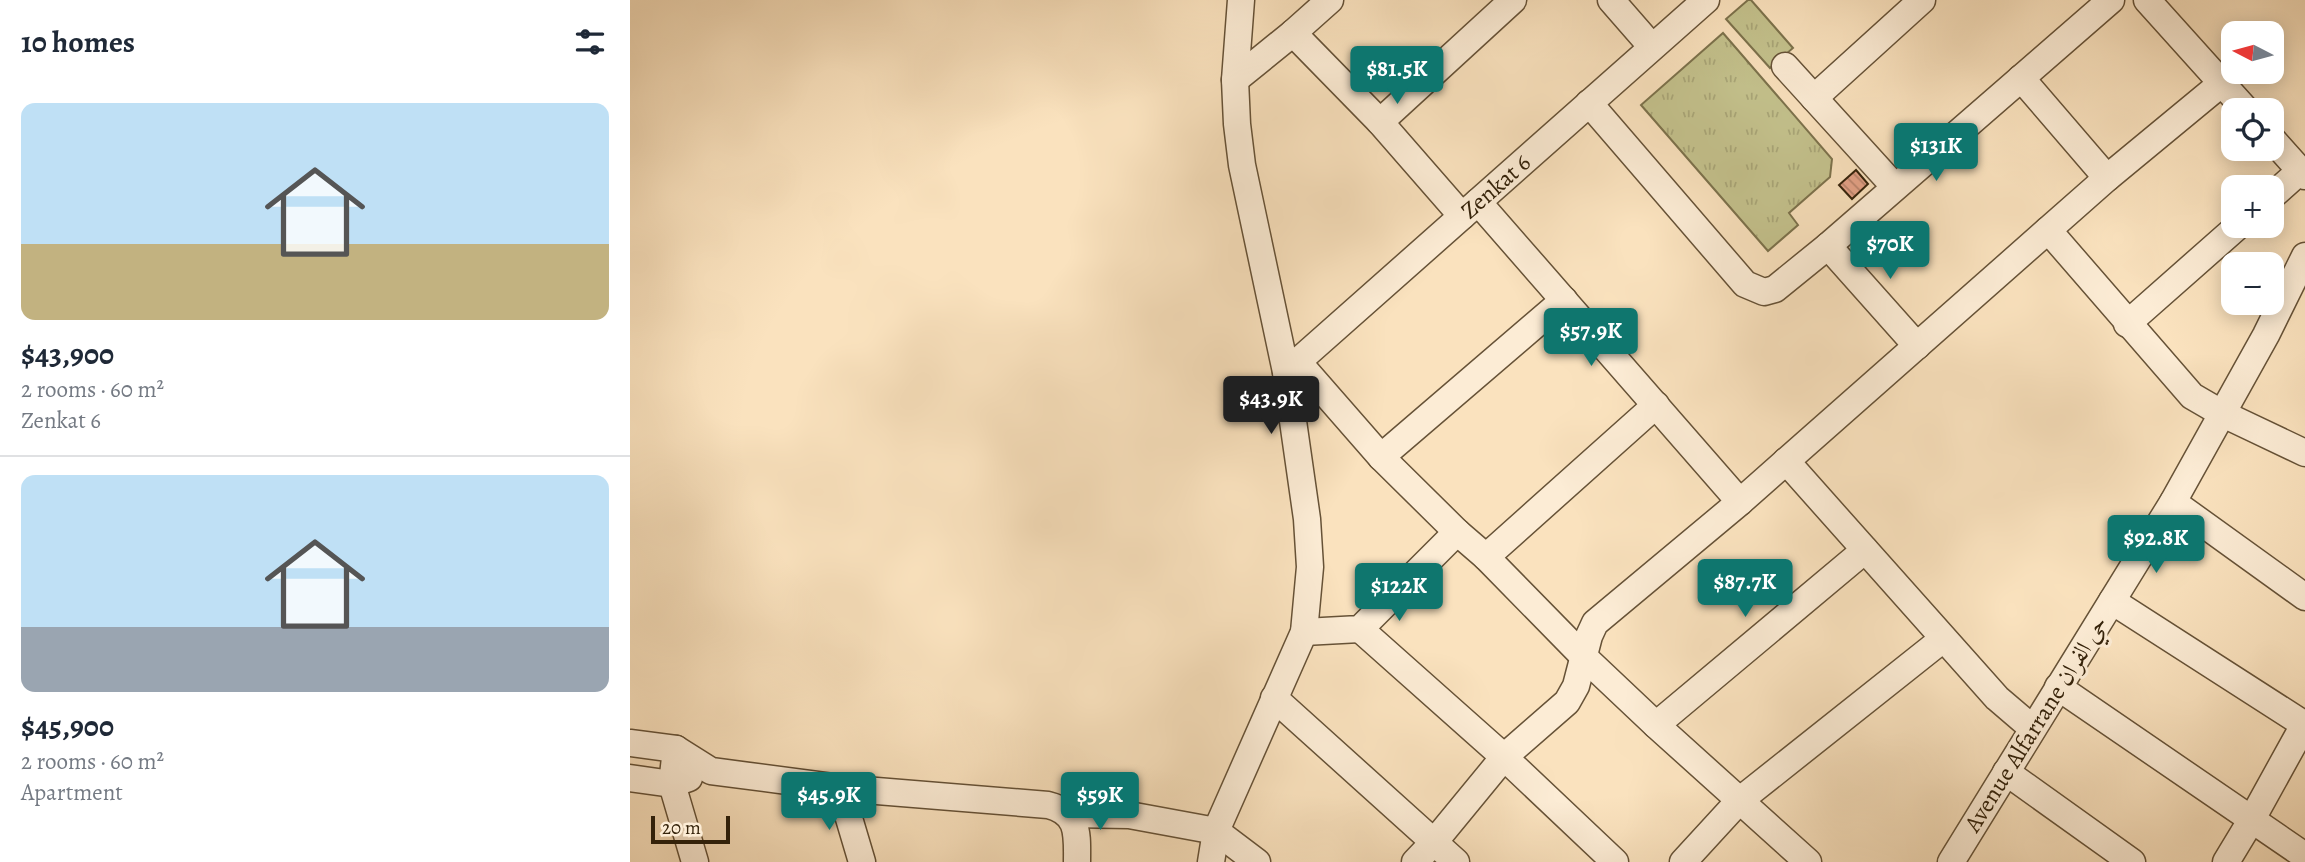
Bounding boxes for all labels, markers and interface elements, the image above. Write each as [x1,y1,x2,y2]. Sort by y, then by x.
north arrow [2221,21,2284,84]
map controls [2221,21,2284,315]
text: 10 homes [21,22,135,62]
icon: filters [571,23,609,61]
pin: $81.5K [1340,46,1454,106]
text: $81.5K [1366,53,1428,84]
button: locate [2221,98,2284,161]
pin: $131K [1887,124,1985,183]
text: $131K [1910,130,1962,161]
street label: Zenkat 6 [1454,147,1537,226]
icon: home [252,149,378,275]
button: + [2221,175,2284,238]
pin: $70K [1849,222,1931,281]
text: $70K [1866,228,1914,259]
button: − [2221,252,2284,315]
pin: $57.9K [1534,308,1648,368]
text: $57.9K [1560,315,1622,346]
text: $43,900 [21,334,114,374]
text: 2 rooms · 60 m² [21,374,164,405]
pin: $43.9K [1214,376,1328,436]
text: $43.9K [1239,383,1303,414]
text: Zenkat 6 [21,405,101,436]
pin: $92.8K [2099,516,2213,575]
icon: home [252,521,378,647]
text: $92.8K [2124,522,2188,553]
pin: $87.7K [1688,560,1802,619]
pin: $122K [1350,564,1448,623]
text: $87.7K [1714,566,1776,597]
text: $122K [1371,570,1427,601]
street label: Avenue Alfarrane حي الفران [1956,610,2118,841]
text: $45,900 [21,706,114,746]
text: 2 rooms · 60 m² [21,746,164,777]
pin: $45.9K [772,772,886,832]
pin: $59K [1059,772,1141,832]
text: Apartment [21,777,123,808]
text: $45.9K [797,779,861,810]
text: $59K [1077,779,1123,810]
scale bar [651,813,730,845]
text: 20 m [662,815,701,841]

